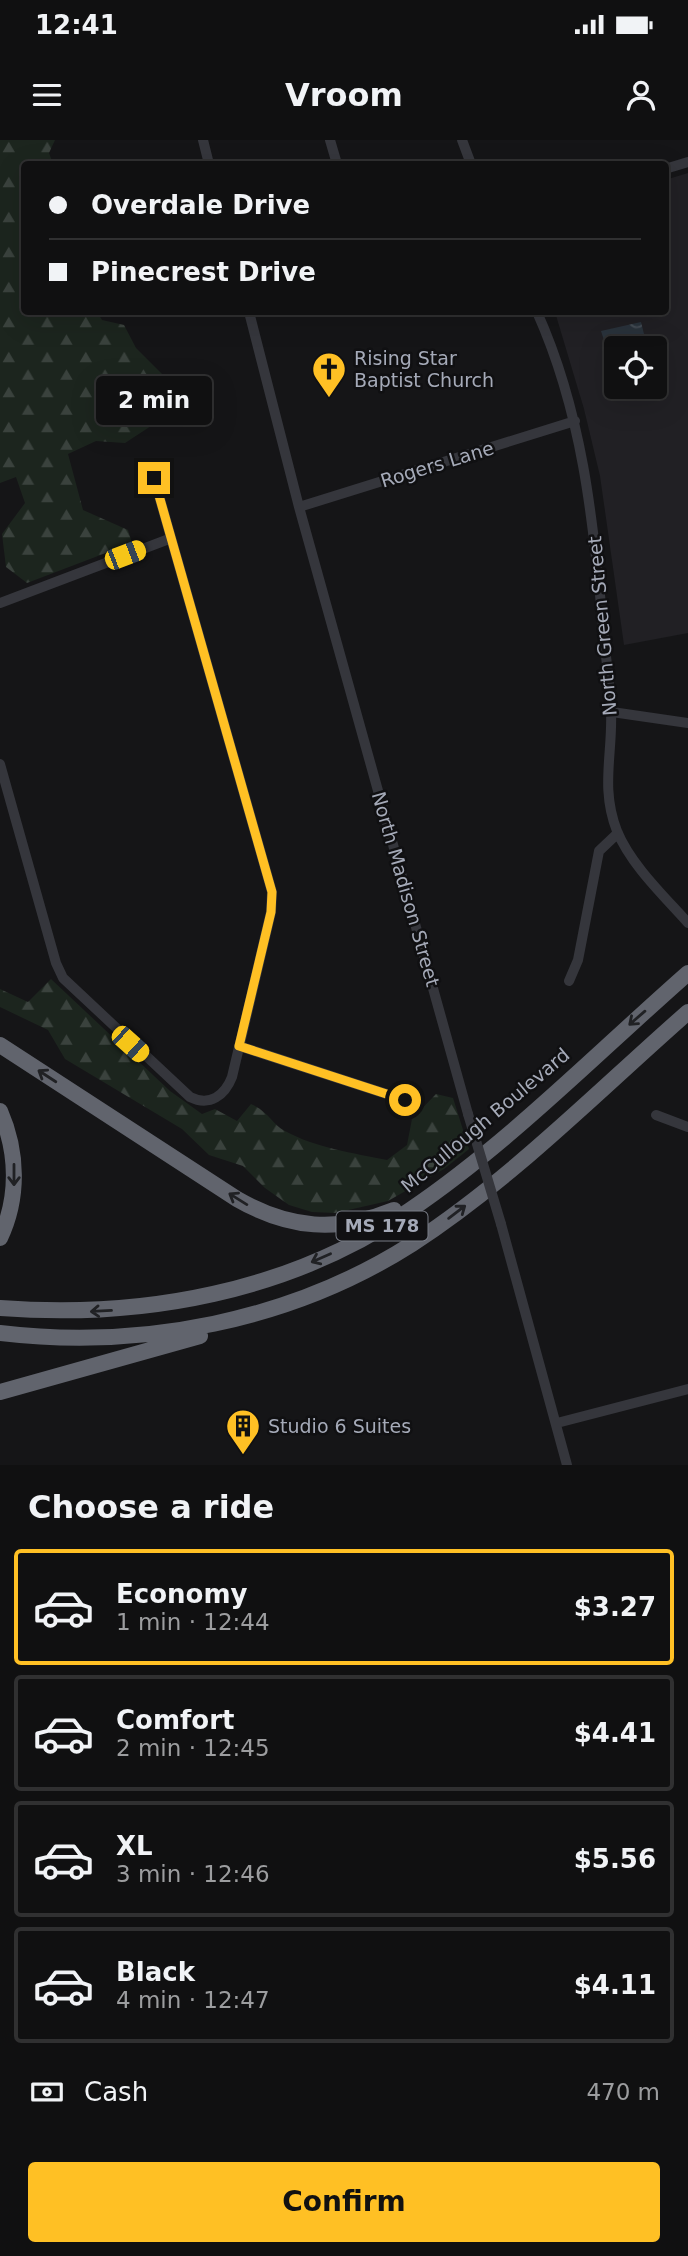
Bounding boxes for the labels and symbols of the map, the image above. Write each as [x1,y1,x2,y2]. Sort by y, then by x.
place label: Rising Star Baptist Church [354,347,494,391]
church icon: Rising Star Baptist Church [310,350,348,399]
callout: 2 min [96,376,212,426]
street label: Rogers Lane [378,436,496,492]
route end [138,462,170,494]
street label: North Green Street [583,535,621,717]
car [102,538,149,572]
street label: North Madison Street [368,789,444,989]
one-way arrow [628,1010,646,1026]
car [108,1022,153,1066]
street label: McCullough Boulevard [396,1043,574,1197]
one-way arrow [38,1068,58,1082]
route start [389,1084,421,1116]
one-way arrow [7,1163,21,1186]
one-way arrow [229,1192,249,1206]
one-way arrow [447,1205,466,1220]
road number: MS 178 [336,1212,428,1240]
one-way arrow [310,1252,332,1265]
one-way arrow [89,1304,112,1317]
building icon: Studio 6 Suites [224,1407,262,1456]
place label: Studio 6 Suites [268,1415,411,1437]

